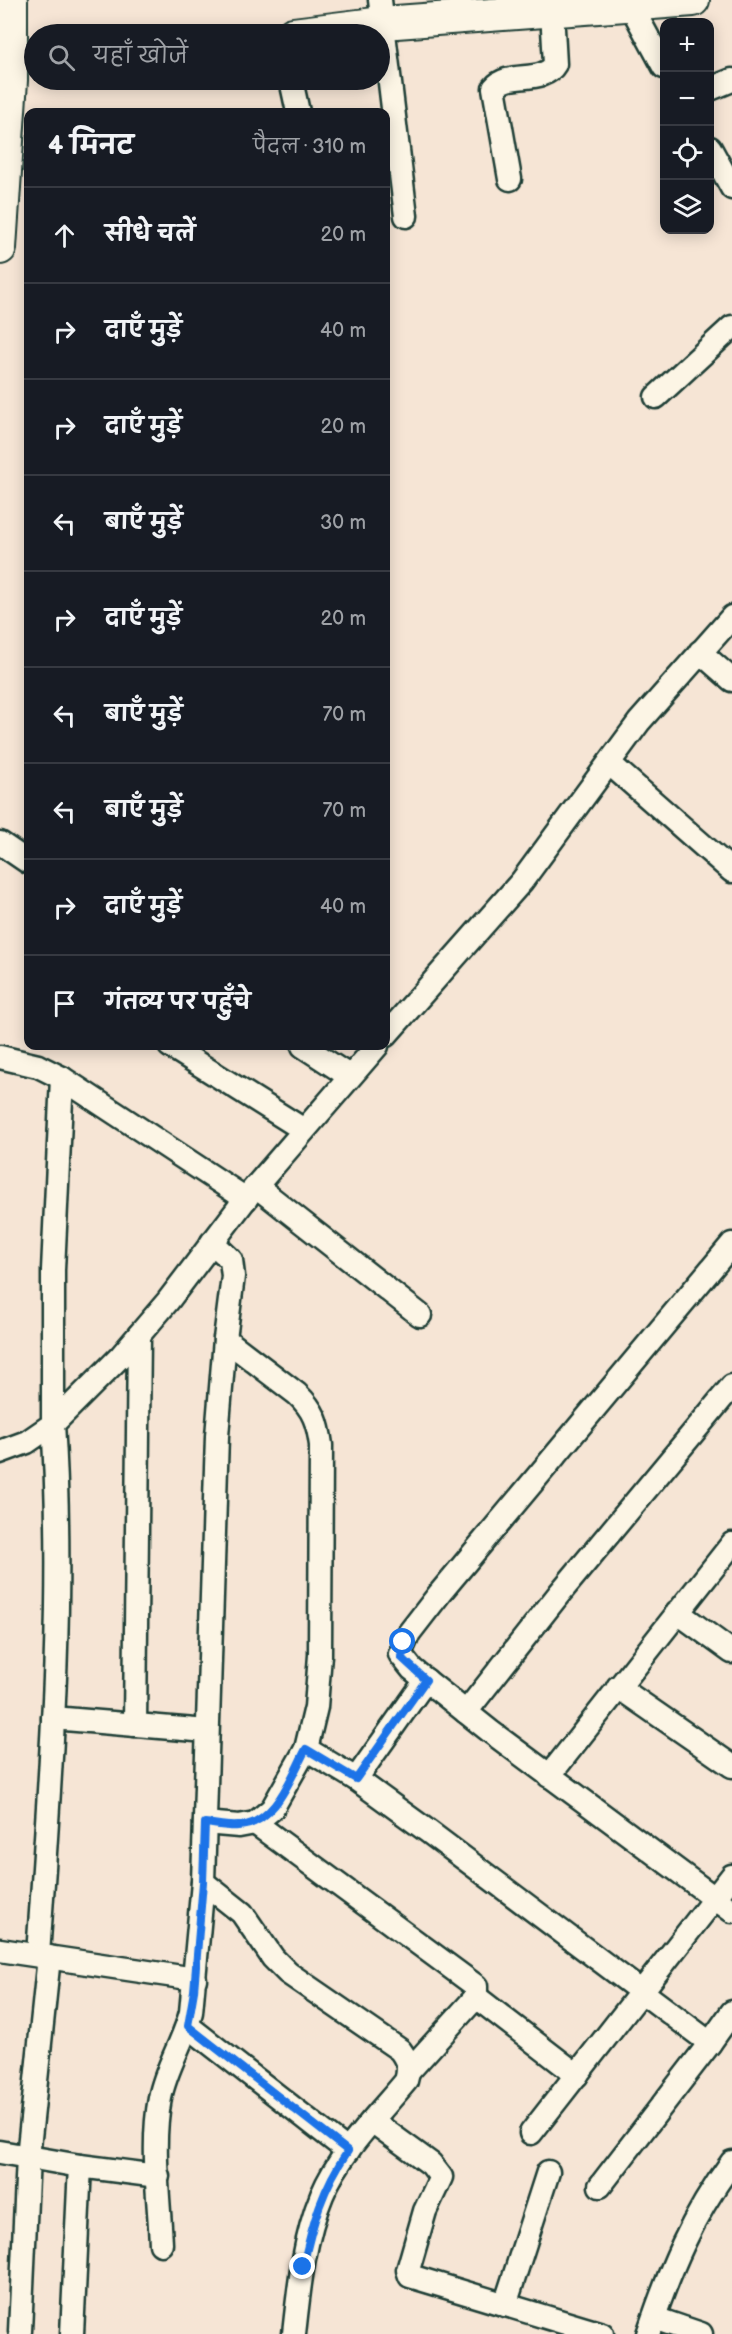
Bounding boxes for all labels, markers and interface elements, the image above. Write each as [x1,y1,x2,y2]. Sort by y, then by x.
map controls [660,18,714,234]
button: + [660,18,714,72]
search box [24,24,390,90]
icon: search [45,41,78,74]
text: यहाँ खोजें [93,43,188,70]
button: − [660,72,714,126]
button: locate [660,126,714,180]
text: 4 मिनट [48,131,133,162]
text: पैदल · 310 m [253,135,366,159]
button: layers [660,180,714,234]
icon: ahead [48,219,81,252]
text: सीधे चलें [105,221,195,248]
text: 20 m [321,223,366,247]
icon: right [48,315,81,348]
text: दाएँ मुड़ें [105,317,182,344]
text: 40 m [320,319,366,343]
icon: right [48,411,81,444]
text: दाएँ मुड़ें [105,413,182,440]
text: 20 m [321,415,366,439]
icon: left [48,507,81,540]
text: बाएँ मुड़ें [105,509,183,536]
text: 30 m [320,511,366,535]
icon: right [48,603,81,636]
text: दाएँ मुड़ें [105,605,182,632]
text: 20 m [321,607,366,631]
icon: left [48,699,81,732]
text: बाएँ मुड़ें [105,701,183,728]
text: 70 m [322,703,366,727]
icon: left [48,795,81,828]
text: बाएँ मुड़ें [105,797,183,824]
text: 70 m [322,799,366,823]
icon: right [48,891,81,924]
text: दाएँ मुड़ें [105,893,182,920]
text: 40 m [320,895,366,919]
icon: arrive [48,987,81,1020]
text: गंतव्य पर पहुँचे [105,989,251,1016]
route start [389,1628,415,1654]
route end [289,2253,315,2279]

